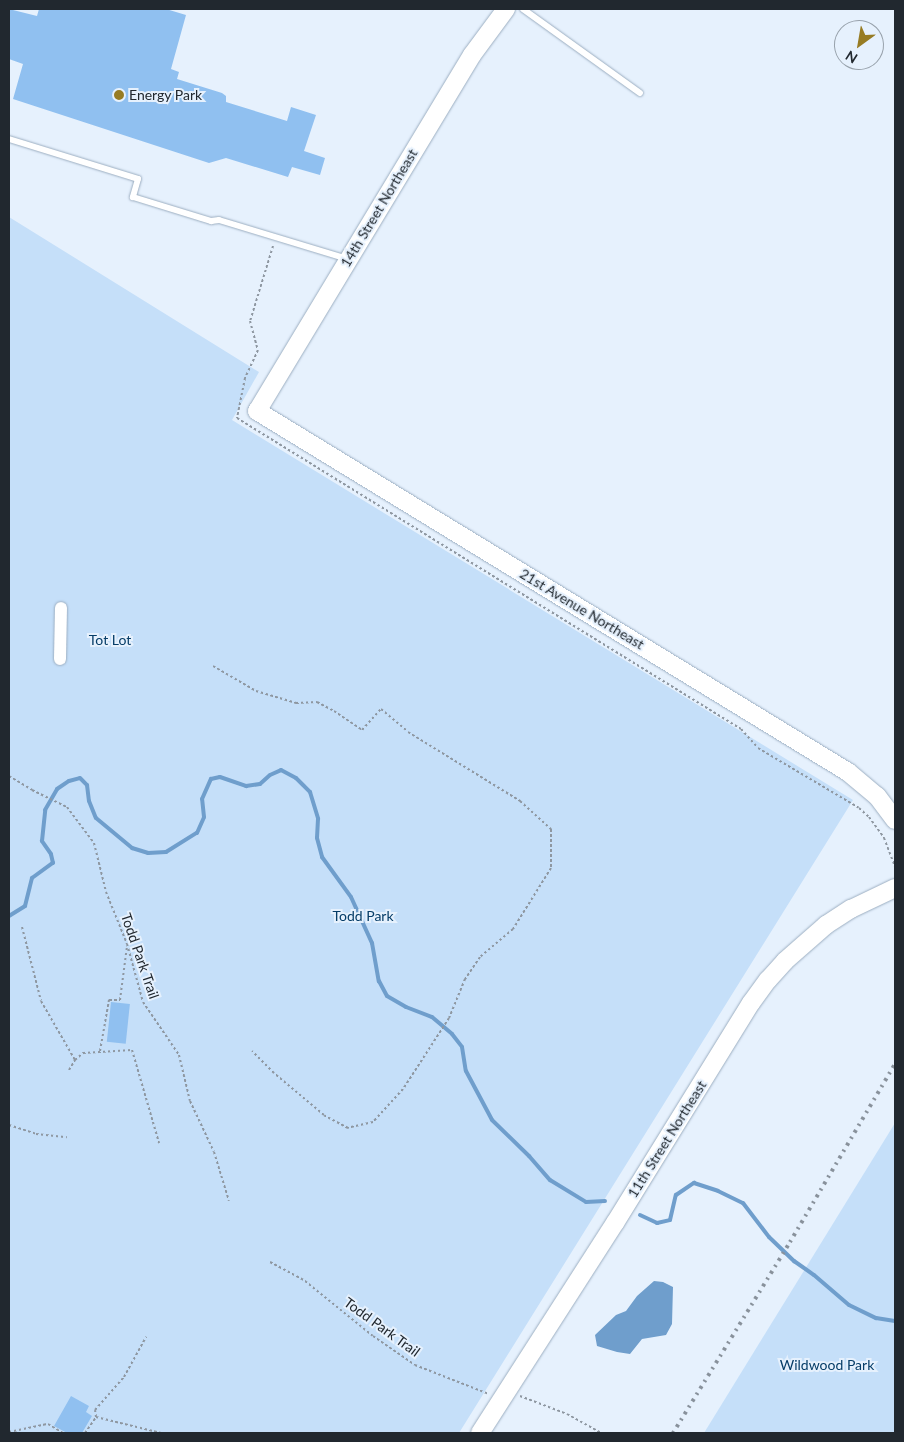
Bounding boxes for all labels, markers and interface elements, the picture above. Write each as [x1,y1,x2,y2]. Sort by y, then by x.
north arrow [834,20,884,70]
text: N [842,47,860,67]
place label: Energy Park [129,87,202,103]
marker: Energy Park [113,89,125,101]
street label: 14th Street Northeast [337,146,421,270]
street label: 21st Avenue Northeast [517,565,647,653]
park label: Tot Lot [89,632,131,648]
park label: Todd Park [332,908,394,924]
street label: Todd Park Trail [117,911,163,1001]
street label: 11th Street Northeast [624,1077,710,1201]
street label: Todd Park Trail [341,1294,423,1360]
park label: Wildwood Park [780,1357,874,1373]

